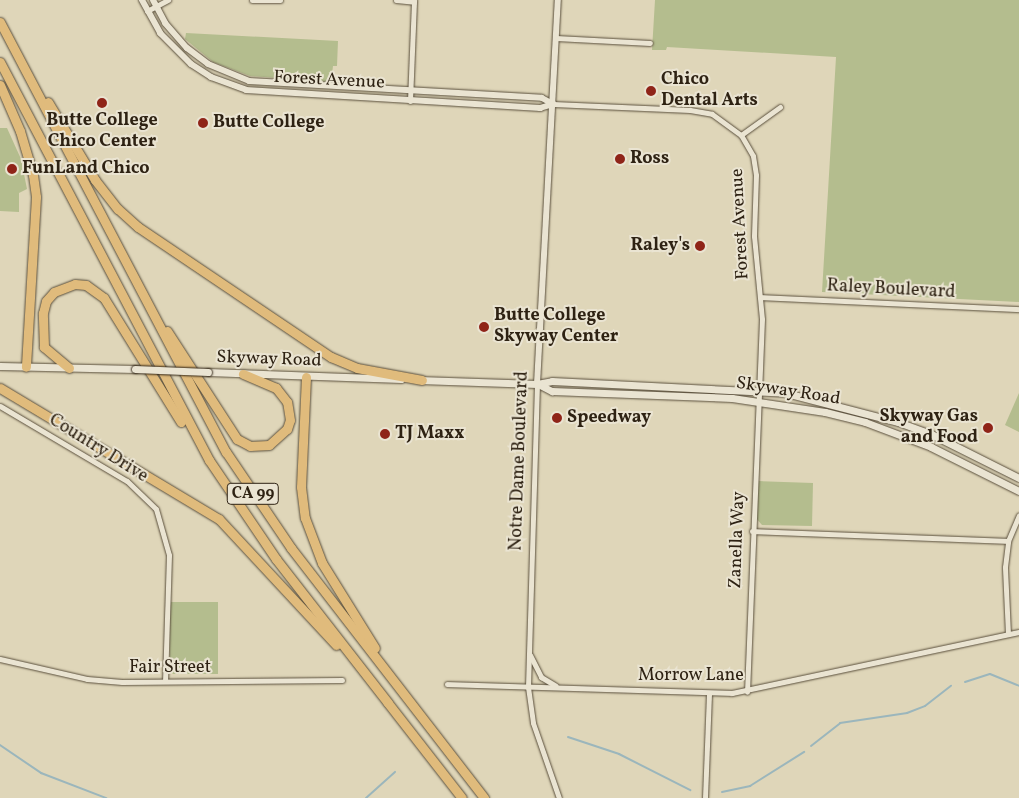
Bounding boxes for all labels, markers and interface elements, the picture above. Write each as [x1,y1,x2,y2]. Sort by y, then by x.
street label: Forest Avenue [273,67,385,95]
place label: Chico Dental Arts [661,70,758,112]
marker: Chico Dental Arts [645,85,657,97]
marker: Butte College Chico Center [96,97,108,109]
place label: Butte College Chico Center [46,111,158,154]
place label: Butte College [213,112,325,134]
marker: Butte College [197,117,209,129]
place label: Ross [630,148,669,170]
marker: Ross [614,153,626,165]
place label: FunLand Chico [22,158,150,180]
marker: FunLand Chico [6,163,18,175]
street label: Forest Avenue [727,168,755,280]
place label: Raley's [630,235,690,257]
marker: Raley's [694,240,706,252]
street label: Raley Boulevard [826,276,956,304]
place label: Butte College Skyway Center [494,306,619,348]
marker: Butte College Skyway Center [478,321,490,333]
street label: Skyway Road [216,347,322,373]
street label: Notre Dame Boulevard [506,371,534,551]
street label: Skyway Road [734,373,842,411]
place label: Speedway [567,407,651,429]
place label: Skyway Gas and Food [879,407,978,449]
street label: Country Drive [44,410,152,488]
marker: Speedway [551,412,563,424]
marker: Skyway Gas and Food [982,422,994,434]
place label: TJ Maxx [395,423,464,445]
marker: TJ Maxx [379,428,391,440]
road number: CA 99 [227,480,279,508]
street label: Zanella Way [725,491,751,589]
street label: Fair Street [129,657,211,679]
street label: Morrow Lane [638,665,744,687]

